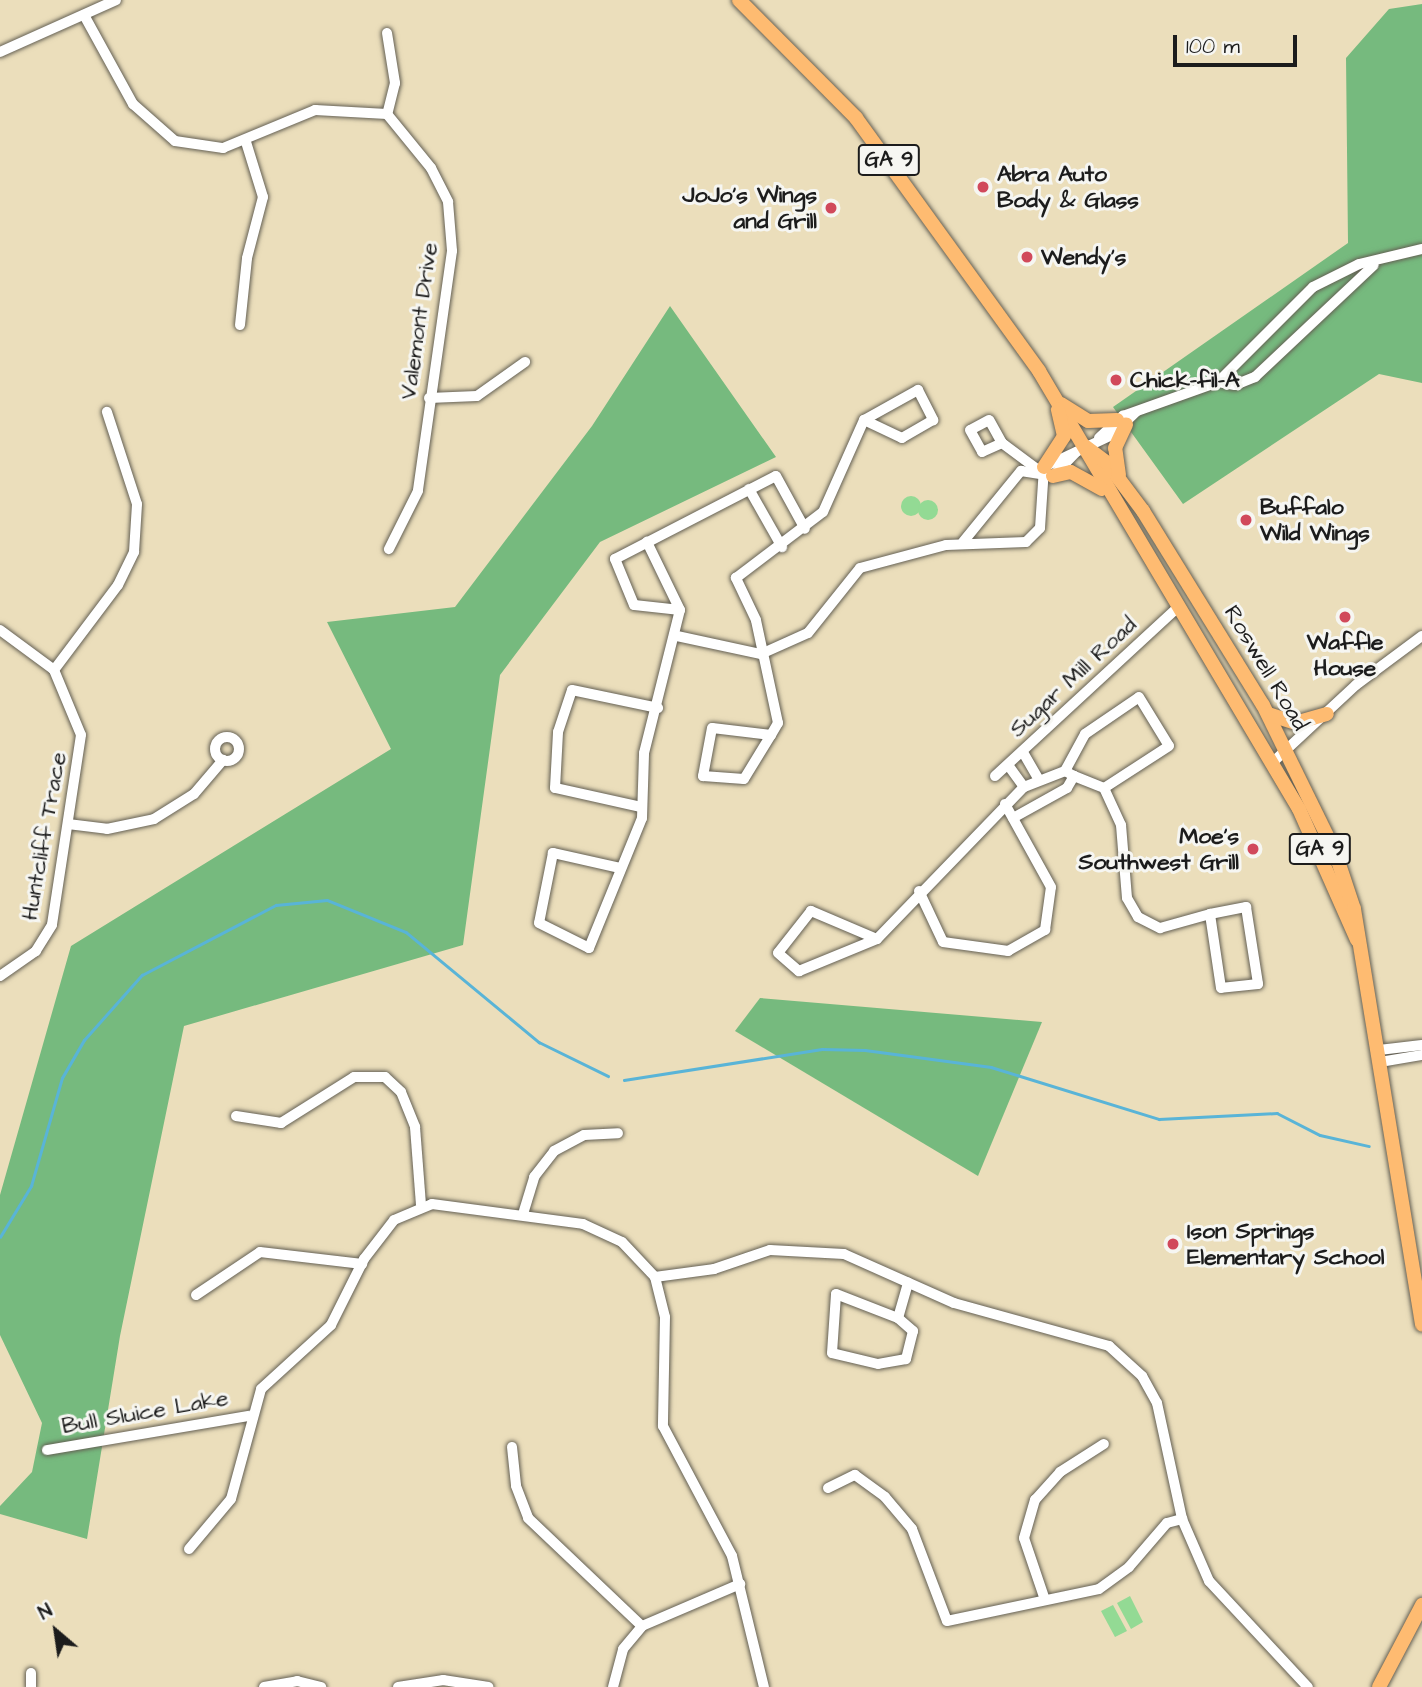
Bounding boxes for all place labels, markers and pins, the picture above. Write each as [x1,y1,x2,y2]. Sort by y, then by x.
place label: Abra Auto Body & Glass [997,160,1139,214]
marker: Abra Auto Body & Glass [975,179,991,195]
place label: JoJo's Wings and Grill [682,181,817,235]
marker: JoJo's Wings and Grill [823,200,839,216]
place label: Wendy's [1041,243,1126,271]
marker: Wendy's [1019,249,1035,265]
place label: Chick-fil-A [1130,366,1240,394]
marker: Chick-fil-A [1108,372,1124,388]
place label: Buffalo Wild Wings [1260,493,1370,547]
marker: Buffalo Wild Wings [1238,512,1254,528]
marker: Waffle House [1337,609,1353,625]
place label: Waffle House [1307,628,1383,682]
place label: Moe's Southwest Grill [1078,822,1239,876]
marker: Moe's Southwest Grill [1245,841,1261,857]
place label: Ison Springs Elementary School [1187,1217,1384,1271]
marker: Ison Springs Elementary School [1165,1236,1181,1252]

